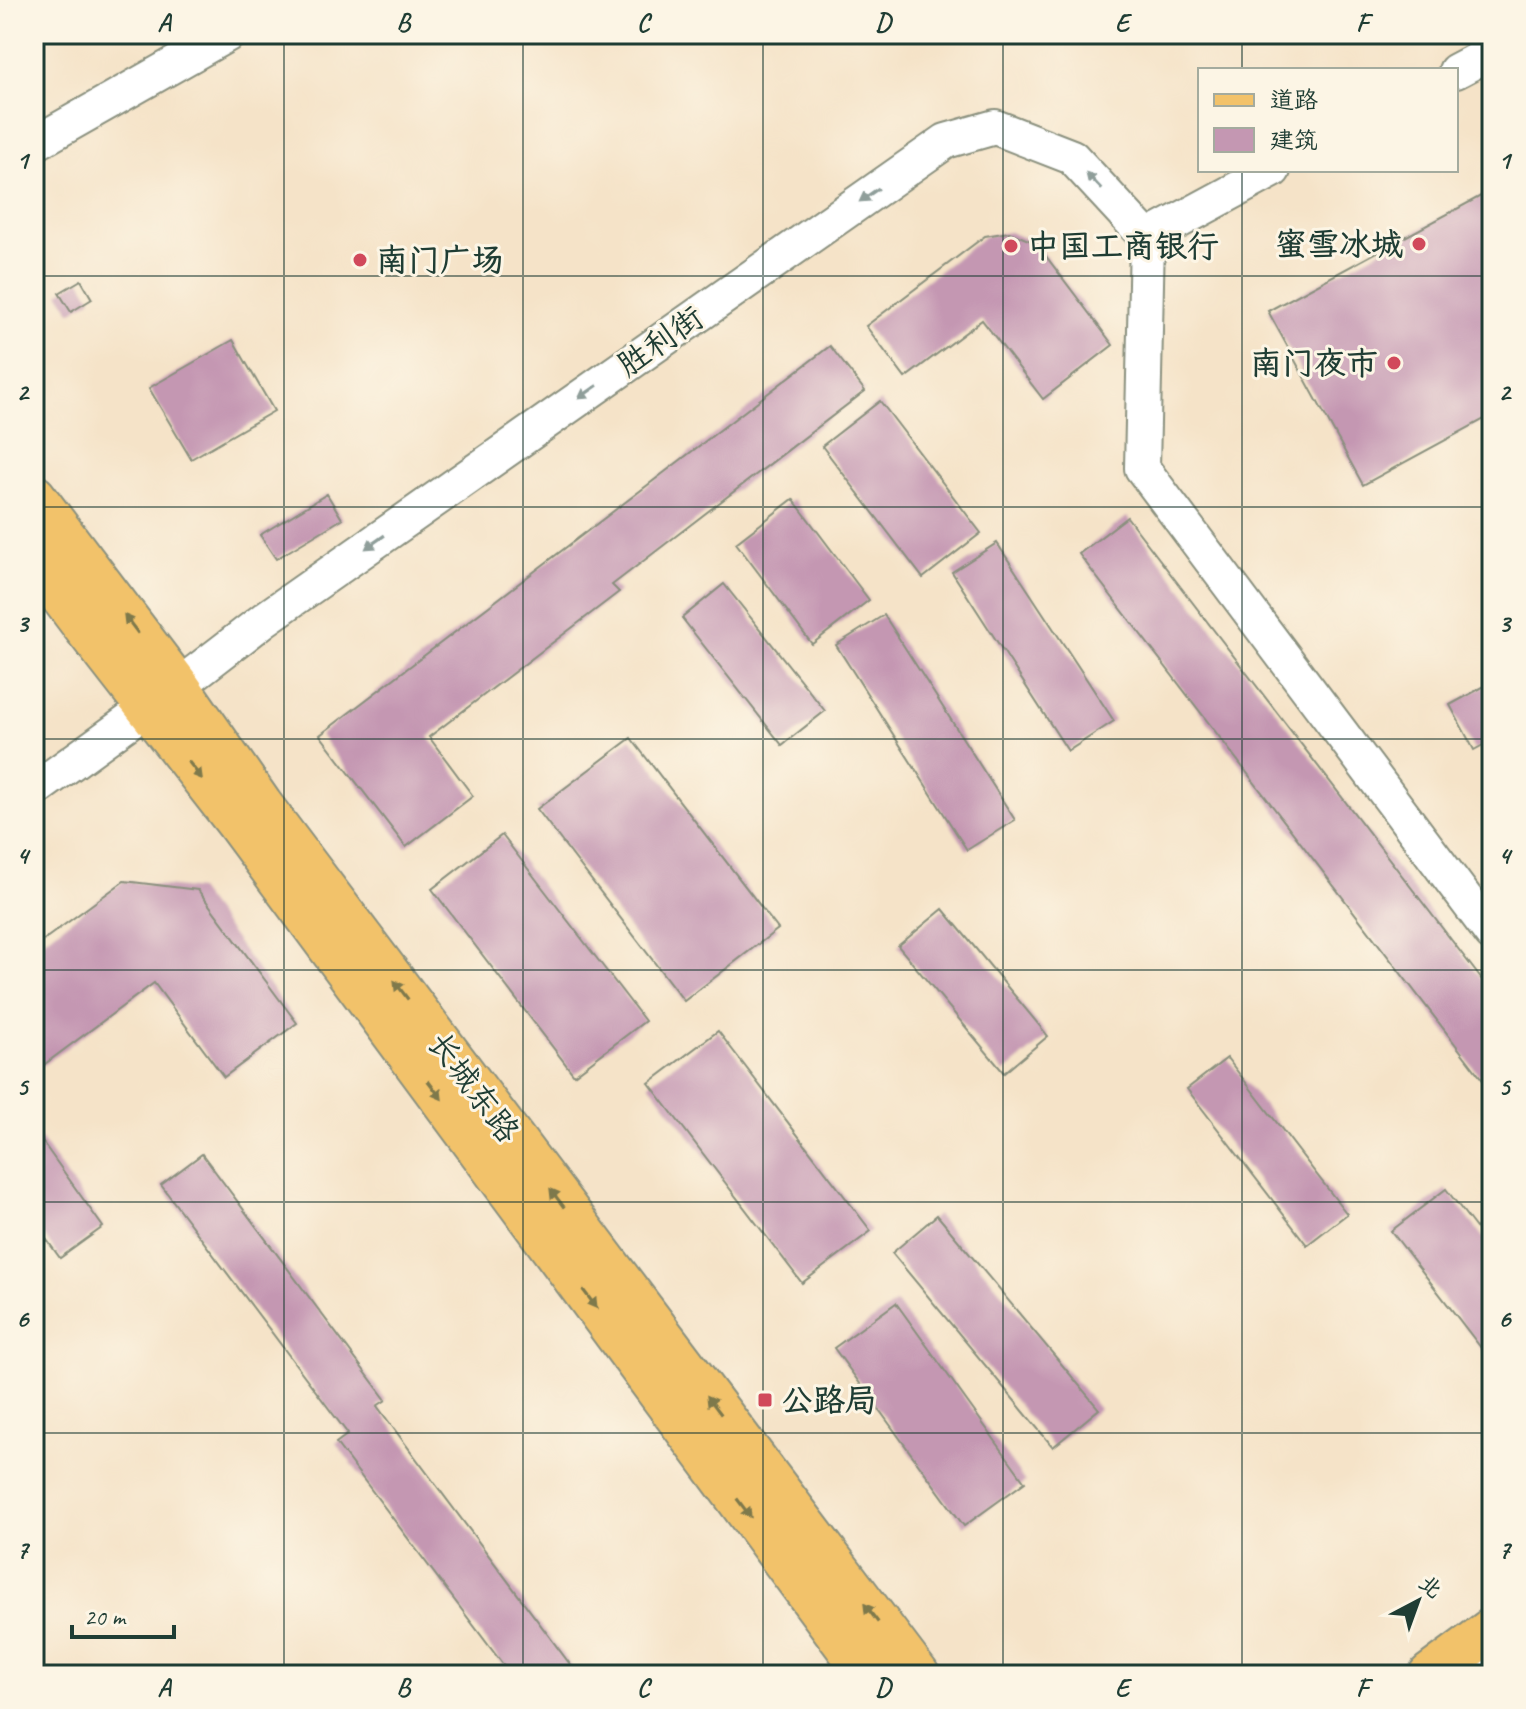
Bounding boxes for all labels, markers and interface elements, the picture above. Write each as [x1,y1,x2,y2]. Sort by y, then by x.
text: A [157,6,172,39]
text: B [396,6,412,39]
text: C [637,6,653,39]
text: D [875,6,893,39]
text: E [1115,6,1133,39]
text: F [1356,6,1374,39]
legend [1198,68,1458,172]
text: 道路 [1270,85,1318,115]
text: 建筑 [1270,125,1318,155]
text: 1 [16,144,31,177]
text: 1 [1498,144,1513,177]
one-way arrow [1085,172,1103,191]
one-way arrow [859,187,880,202]
place label: 蜜雪冰城 [1275,224,1403,265]
place label: 中国工商银行 [1027,226,1219,267]
marker: 蜜雪冰城 [1410,235,1428,253]
marker: 中国工商银行 [1002,237,1020,255]
place label: 南门广场 [376,240,504,281]
marker: 南门广场 [351,251,369,269]
street label: 胜利街 [609,297,711,386]
place label: 南门夜市 [1250,343,1378,384]
marker: 南门夜市 [1385,354,1403,372]
text: 2 [16,375,30,408]
text: 2 [1498,375,1512,408]
one-way arrow [577,384,598,399]
one-way arrow [364,534,385,549]
text: 3 [16,607,30,640]
text: 3 [1498,607,1512,640]
one-way arrow [123,614,139,634]
one-way arrow [187,760,203,780]
text: 4 [16,839,31,872]
text: 4 [1498,839,1513,872]
one-way arrow [393,980,409,1000]
street label: 长城东路 [419,1024,528,1151]
text: 5 [16,1070,30,1103]
text: 5 [1498,1070,1512,1103]
one-way arrow [427,1079,443,1101]
one-way arrow [550,1188,566,1208]
one-way arrow [581,1289,597,1309]
text: 6 [16,1302,30,1335]
text: 6 [1498,1302,1512,1335]
place label: 公路局 [781,1380,877,1421]
marker: 公路局 [756,1391,774,1409]
one-way arrow [706,1394,722,1416]
one-way arrow [736,1498,752,1518]
text: 7 [16,1533,30,1566]
text: 7 [1498,1533,1512,1566]
north arrow [1378,1561,1458,1641]
text: 北 [1413,1569,1448,1604]
scale bar [72,1589,174,1639]
text: 20 m [84,1602,127,1632]
one-way arrow [863,1603,879,1623]
text: A [157,1671,172,1704]
text: B [396,1671,412,1704]
text: C [637,1671,653,1704]
text: D [875,1671,893,1704]
text: E [1115,1671,1133,1704]
text: F [1356,1671,1374,1704]

